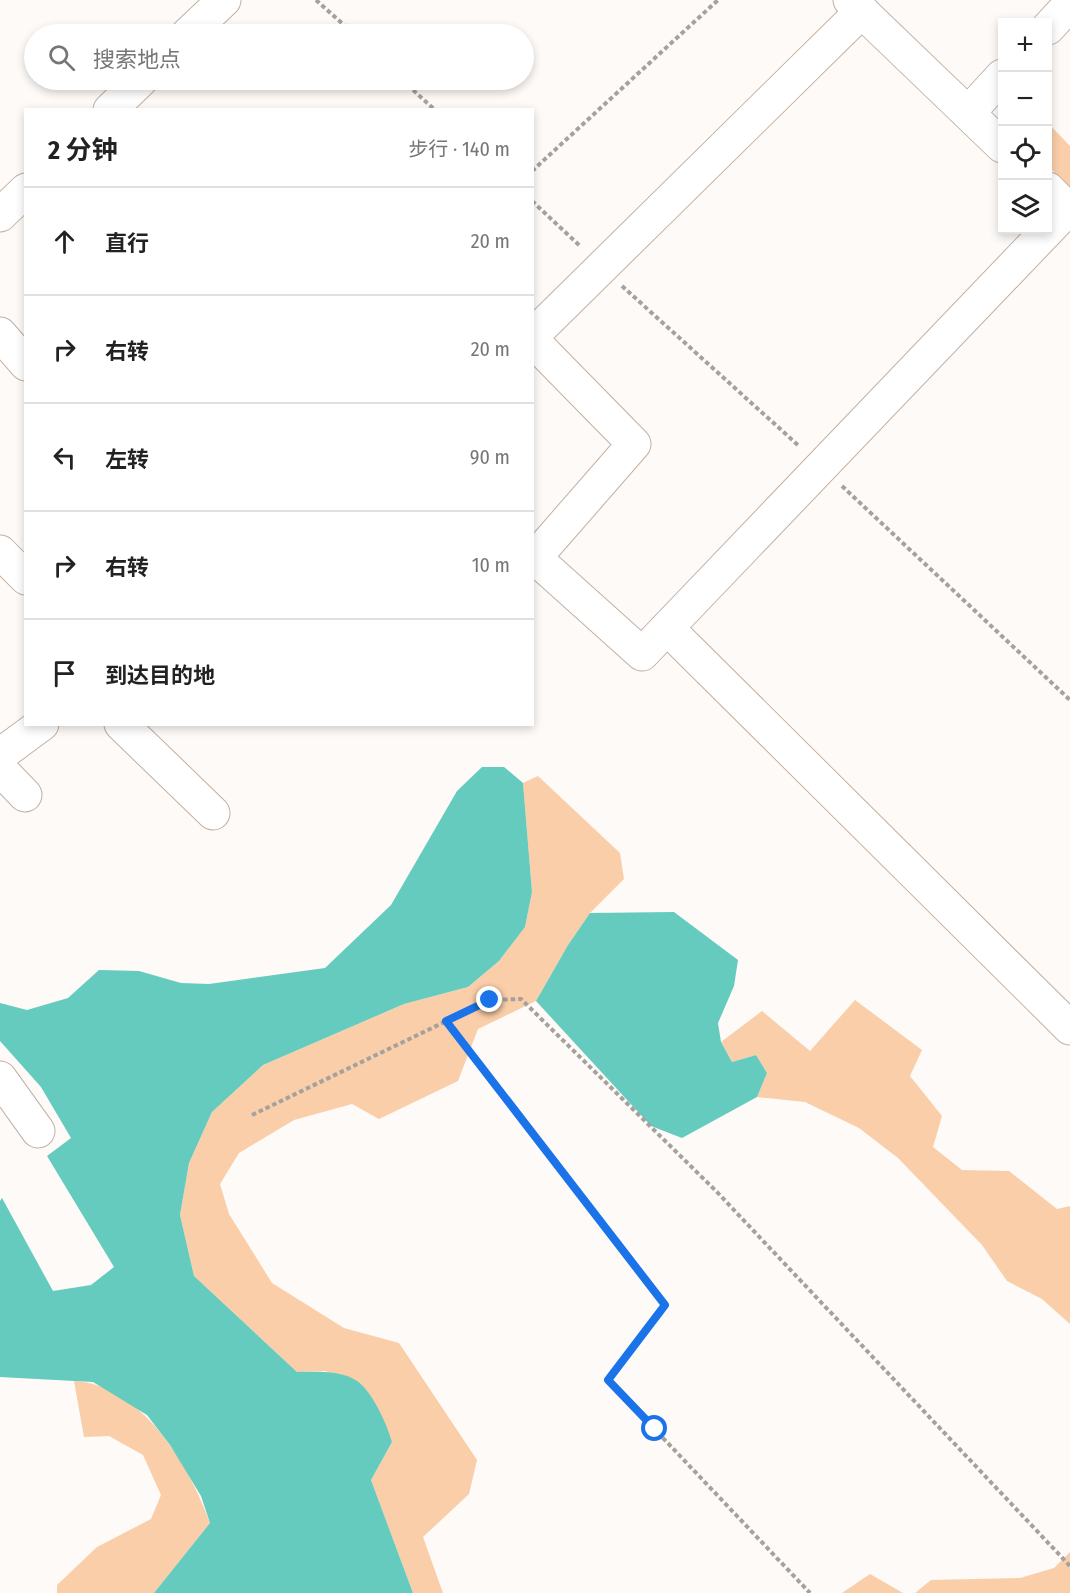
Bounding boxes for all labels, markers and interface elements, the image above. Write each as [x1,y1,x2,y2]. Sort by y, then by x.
map controls [998,18,1052,234]
button: + [998,18,1052,72]
search box [24,24,534,90]
icon: search [45,41,78,74]
text: 搜索地点 [93,46,181,73]
button: − [998,72,1052,126]
button: locate [998,126,1052,180]
text: 2 分钟 [48,135,117,166]
text: 步行 · 140 m [408,137,510,161]
button: layers [998,180,1052,234]
icon: ahead [48,225,81,258]
text: 20 m [471,229,510,253]
text: 直行 [105,230,149,257]
icon: right [48,333,81,366]
text: 20 m [471,337,510,361]
text: 右转 [105,338,149,365]
icon: left [48,441,81,474]
text: 90 m [470,445,510,469]
text: 左转 [105,446,149,473]
icon: right [48,549,81,582]
text: 10 m [472,553,510,577]
text: 右转 [105,554,149,581]
icon: arrive [48,657,81,690]
text: 到达目的地 [105,662,215,689]
route end [476,986,502,1012]
route start [641,1415,667,1441]

